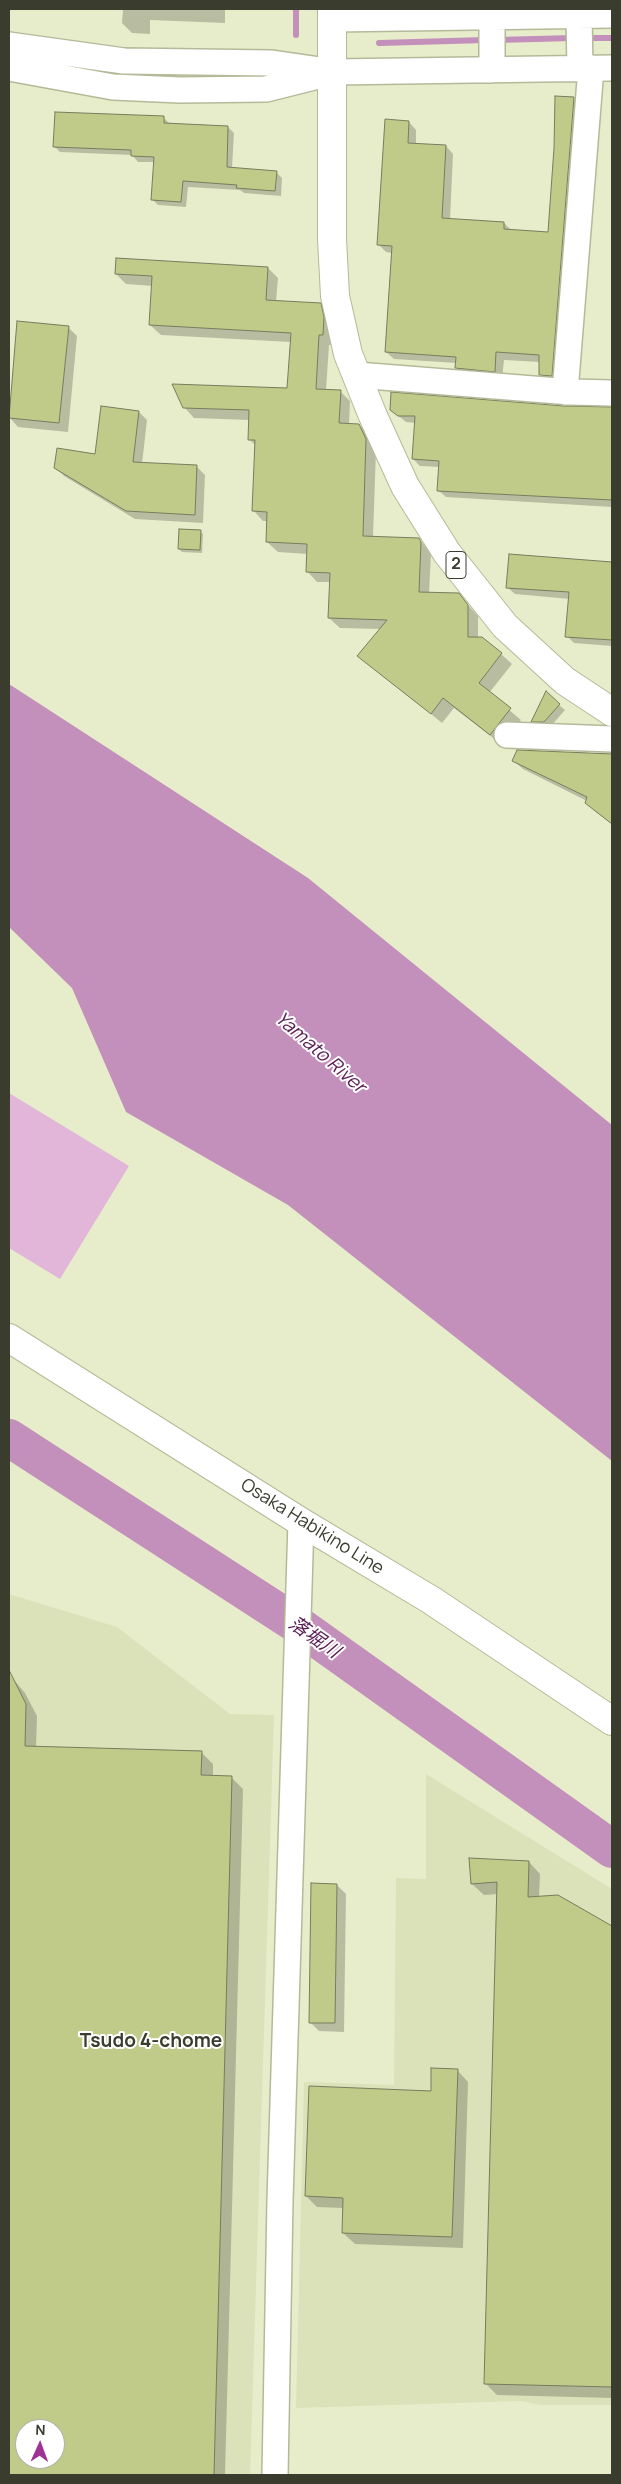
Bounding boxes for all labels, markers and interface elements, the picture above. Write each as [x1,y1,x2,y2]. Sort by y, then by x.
road number: 2 [446,552,466,578]
water label: Yamato River [270,1008,370,1098]
street label: Osaka Habikino Line [236,1474,388,1580]
water label: 落堀川 [284,1612,344,1664]
district label: Tsudo 4-chome [80,2031,222,2053]
north arrow [15,2419,65,2469]
text: N [35,2420,46,2439]

